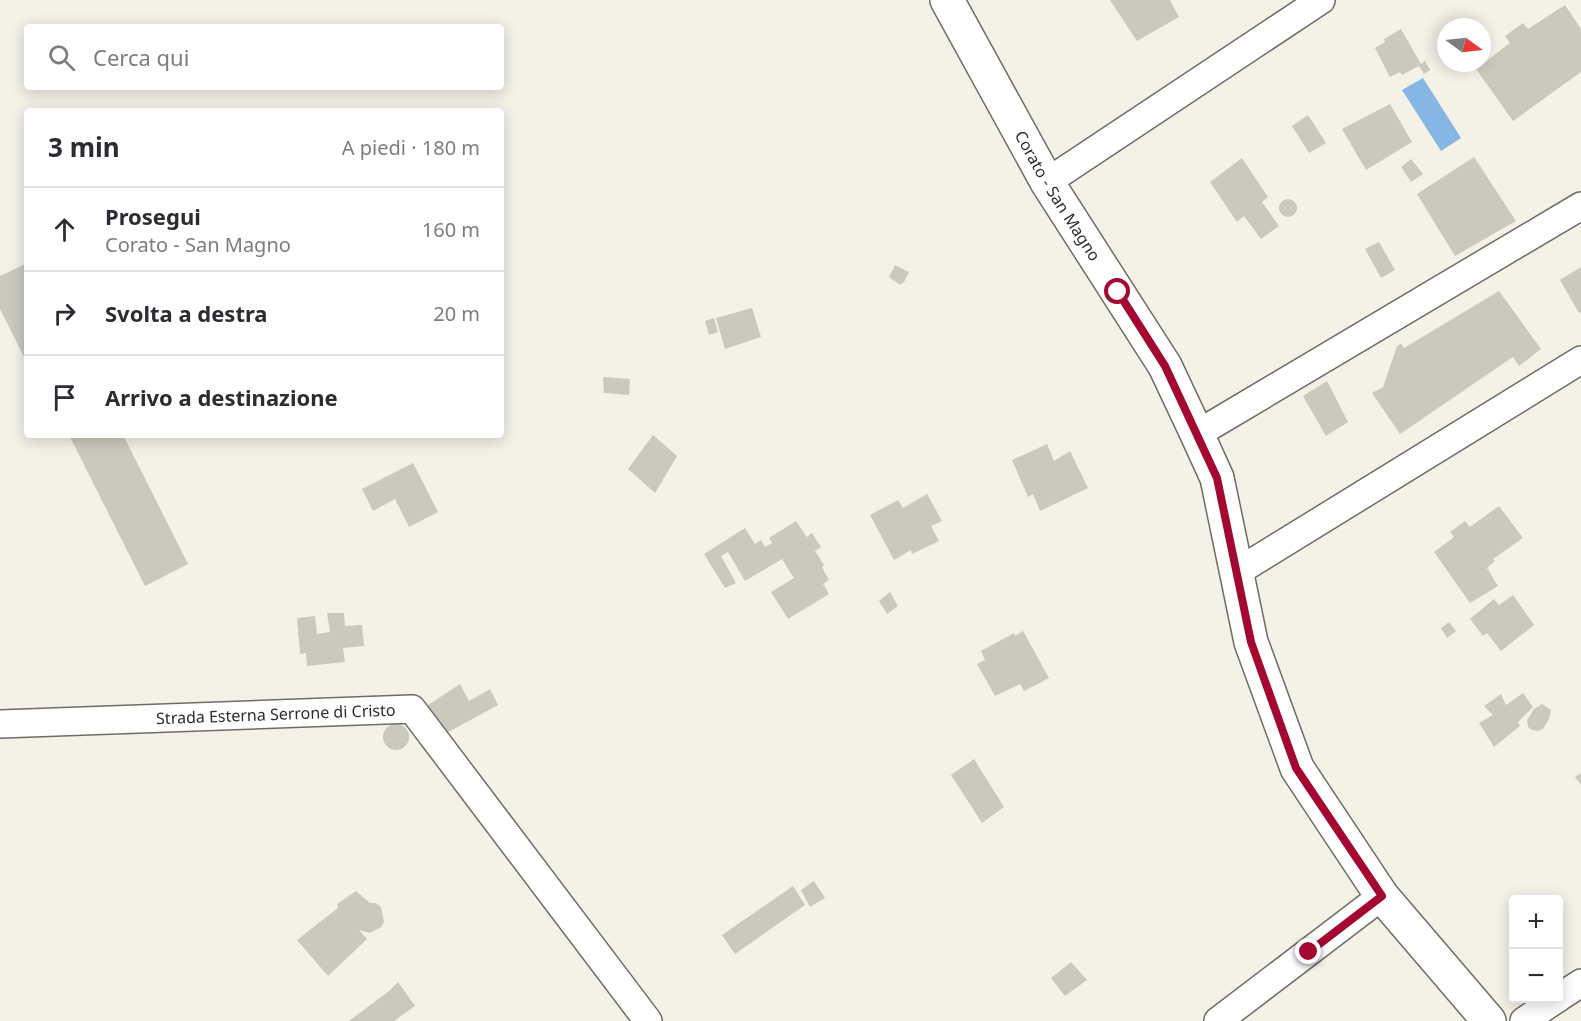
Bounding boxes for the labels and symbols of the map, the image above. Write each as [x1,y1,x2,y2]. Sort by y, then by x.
north arrow [1437,18,1491,72]
street label: Corato - San Magno [1010,127,1106,265]
route start [1104,278,1130,304]
street label: Strada Esterna Serrone di Cristo [156,699,396,729]
route end [1295,938,1321,964]

